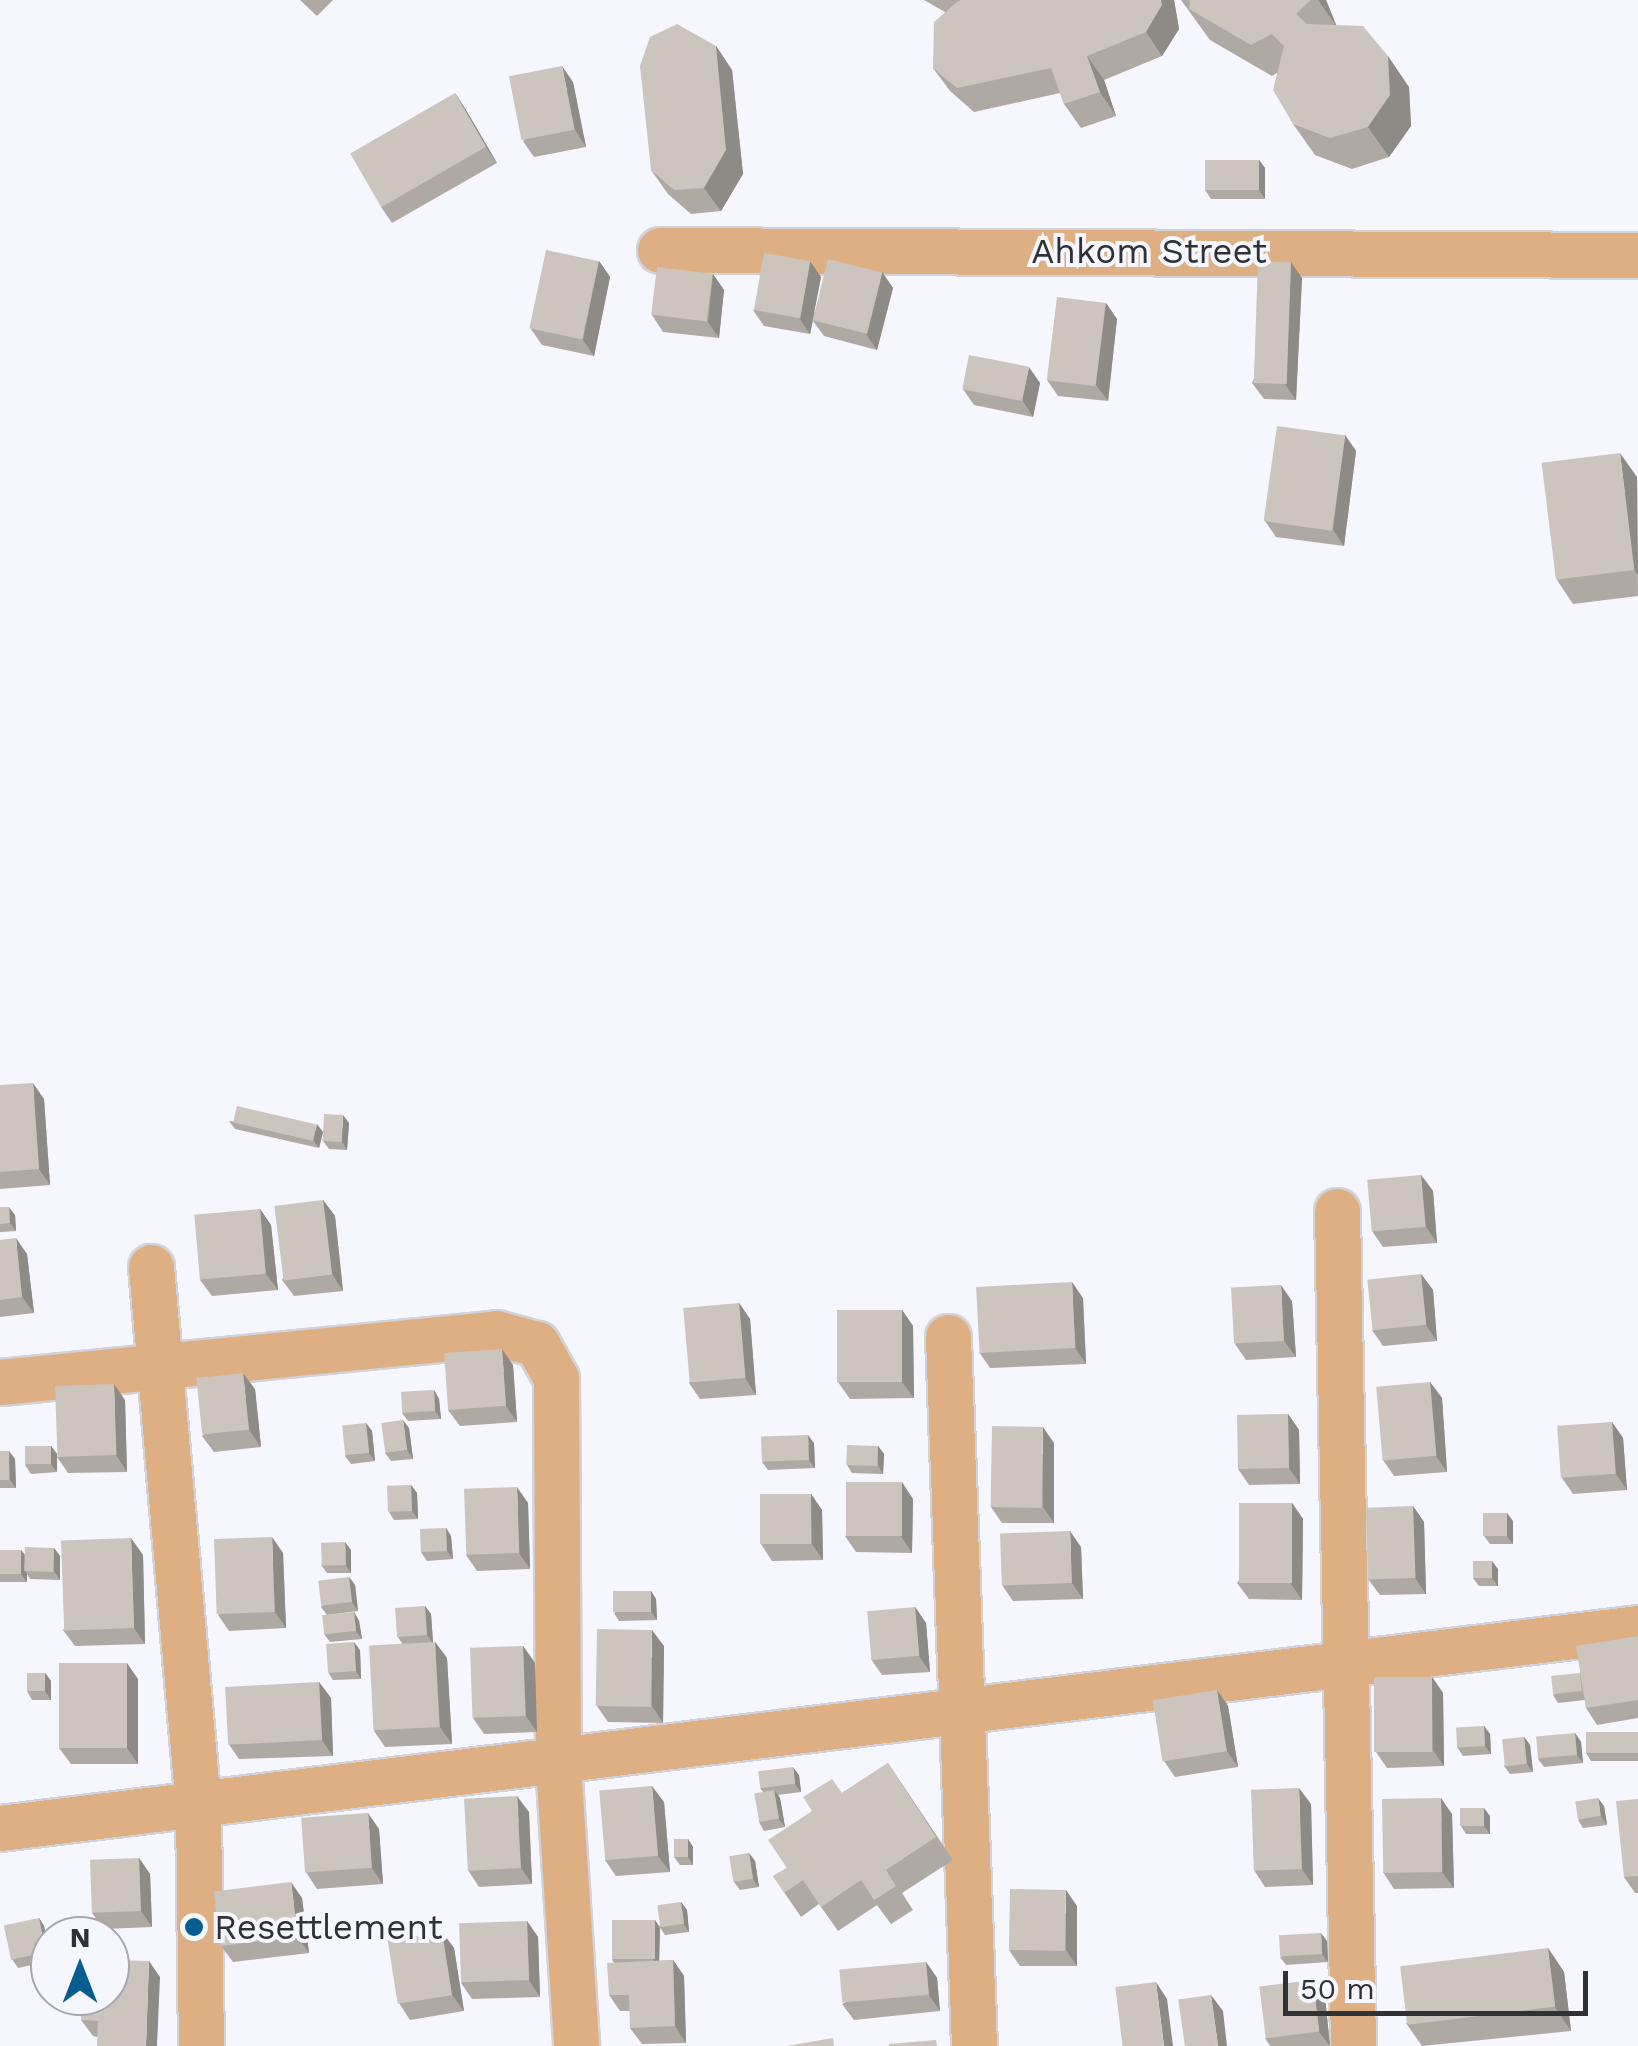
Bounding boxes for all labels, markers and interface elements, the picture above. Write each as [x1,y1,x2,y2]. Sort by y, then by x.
street label: Ahkom Street [1031,230,1267,272]
place label: Resettlement [214,1906,443,1948]
north arrow [30,1916,130,2016]
marker: Resettlement [183,1916,205,1938]
text: N [70,1921,90,1954]
scale bar [1288,1951,1593,2013]
text: 50 m [1300,1971,1375,2006]

